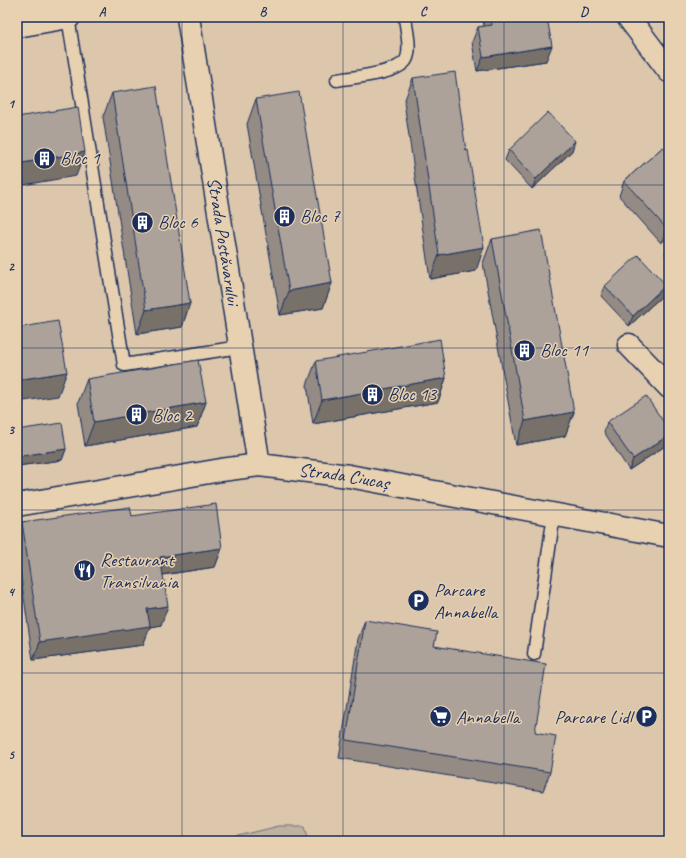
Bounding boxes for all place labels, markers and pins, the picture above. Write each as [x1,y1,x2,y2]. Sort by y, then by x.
building icon: Bloc 1 [32,145,58,171]
place label: Bloc 1 [60,146,101,170]
building icon: Bloc 7 [272,203,298,229]
place label: Bloc 7 [300,204,341,228]
building icon: Bloc 6 [129,209,155,235]
place label: Bloc 6 [158,210,199,234]
building icon: Bloc 11 [511,337,537,363]
place label: Bloc 11 [540,338,590,362]
building icon: Bloc 13 [359,381,385,407]
place label: Bloc 13 [388,382,438,406]
building icon: Bloc 2 [124,402,150,428]
place label: Bloc 2 [152,403,193,427]
place label: Restaurant Transilvania [100,548,179,594]
restaurant icon: Restaurant Transilvania [71,558,97,584]
place label: Parcare Annabella [434,578,500,624]
parking icon: Parcare Annabella [405,588,431,614]
supermarket icon: Annabella [427,704,453,730]
parking icon: Parcare Lidl [634,704,660,730]
place label: Annabella [456,705,522,729]
place label: Parcare Lidl [554,705,636,729]

